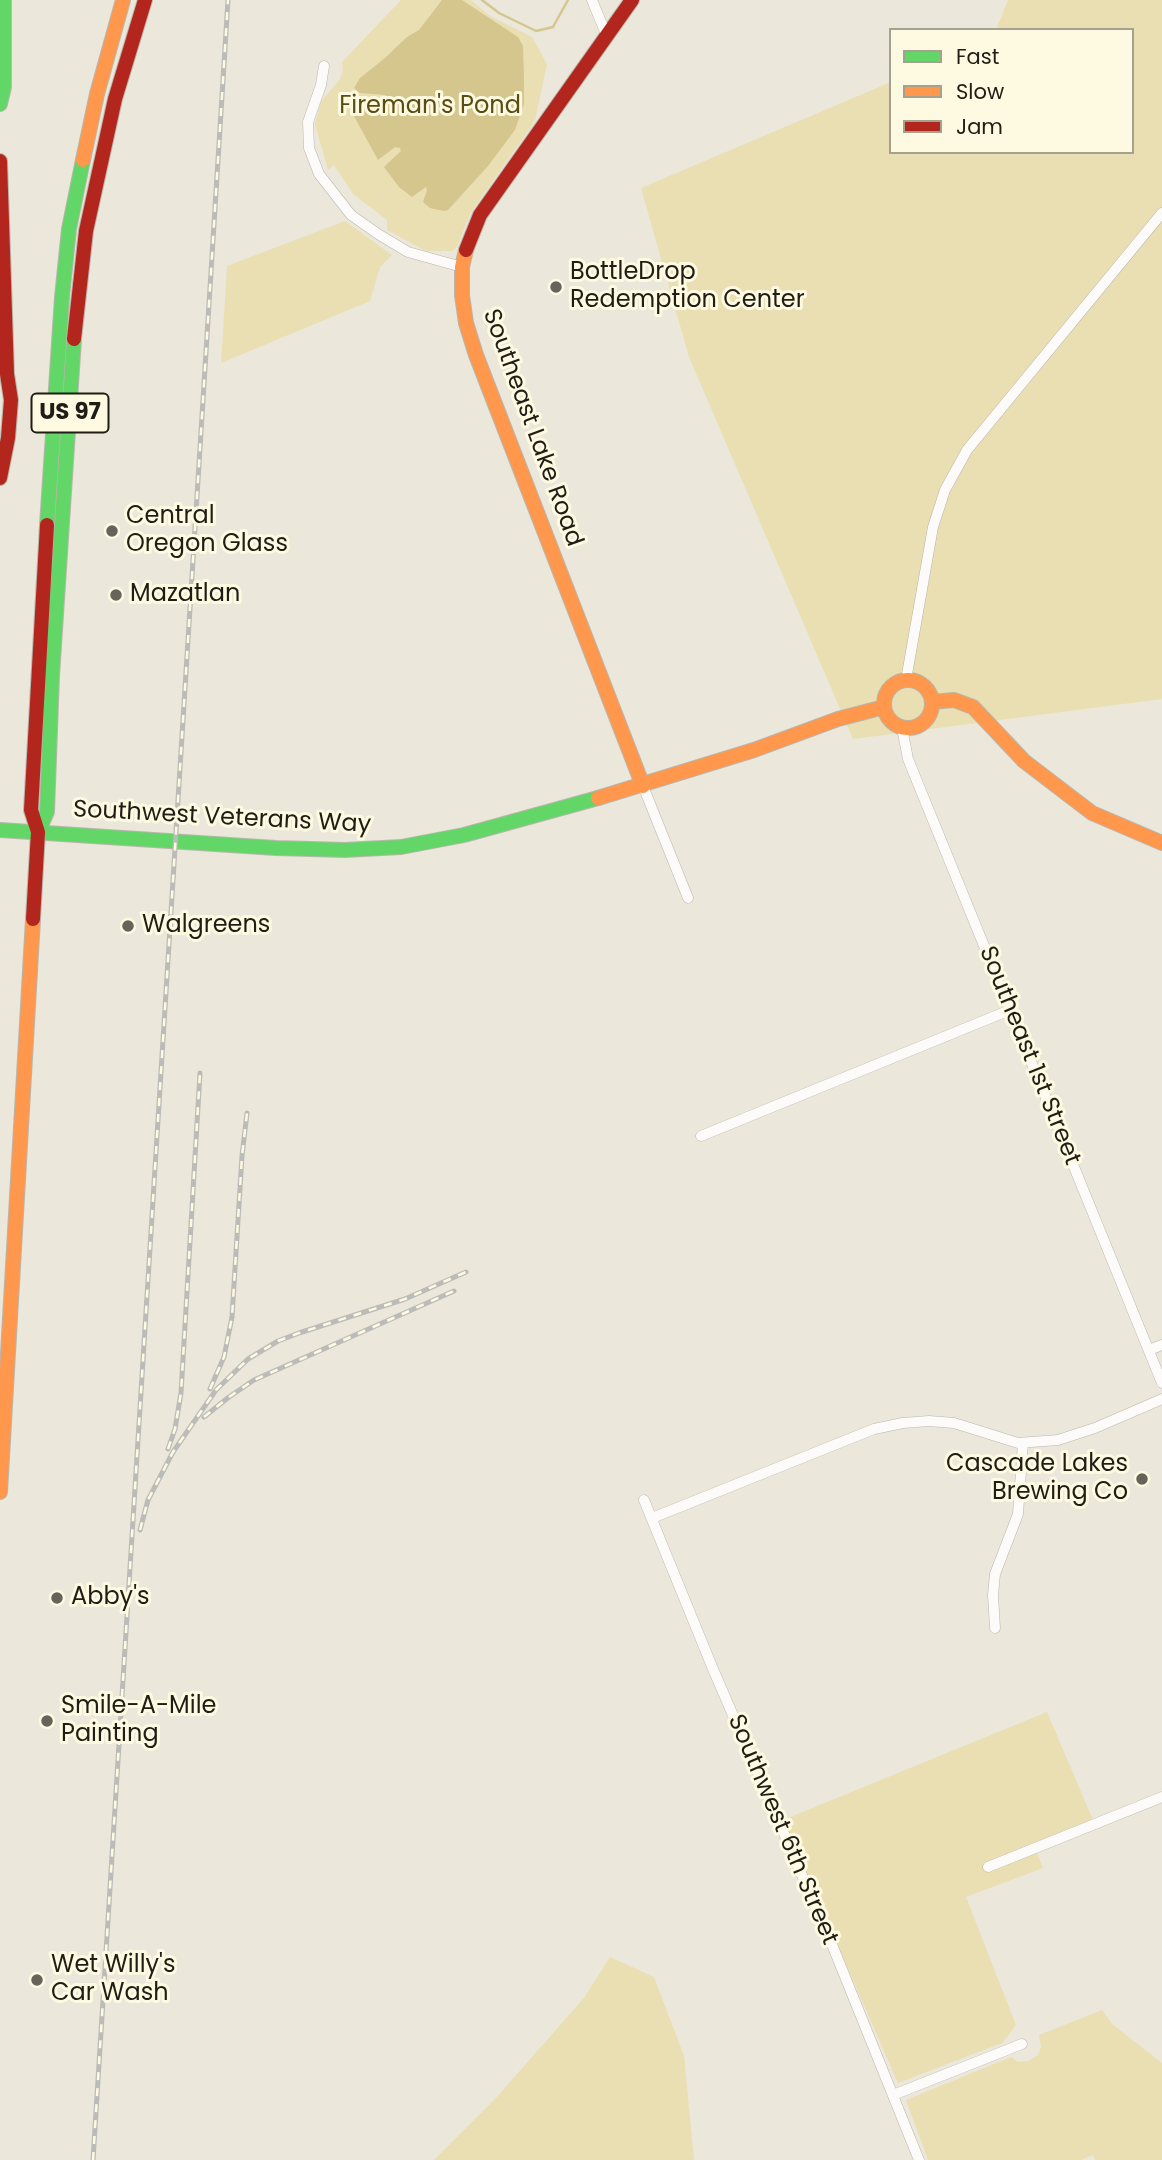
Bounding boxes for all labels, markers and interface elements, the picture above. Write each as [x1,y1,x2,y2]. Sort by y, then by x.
legend [889,28,1134,154]
text: Fast [956,42,999,71]
text: Slow [956,77,1004,106]
park label: Fireman's Pond [339,93,521,121]
text: Jam [956,112,1003,141]
place label: BottleDrop Redemption Center [570,259,805,315]
marker: BottleDrop Redemption Center [548,279,564,295]
street label: Southeast Lake Road [476,305,588,551]
road number: US 97 [32,394,108,432]
place label: Central Oregon Glass [126,503,288,559]
marker: Central Oregon Glass [104,523,120,539]
place label: Mazatlan [130,581,240,609]
marker: Mazatlan [108,587,124,603]
street label: Southwest Veterans Way [72,796,372,840]
place label: Walgreens [142,912,270,940]
marker: Walgreens [120,918,136,934]
street label: Southeast 1st Street [972,942,1086,1170]
place label: Cascade Lakes Brewing Co [946,1451,1128,1507]
marker: Cascade Lakes Brewing Co [1134,1471,1150,1487]
place label: Abby's [71,1584,149,1612]
marker: Abby's [49,1590,65,1606]
place label: Smile-A-Mile Painting [61,1693,216,1749]
street label: Southwest 6th Street [720,1711,844,1949]
marker: Smile-A-Mile Painting [39,1713,55,1729]
place label: Wet Willy's Car Wash [51,1952,175,2008]
marker: Wet Willy's Car Wash [29,1972,45,1988]

